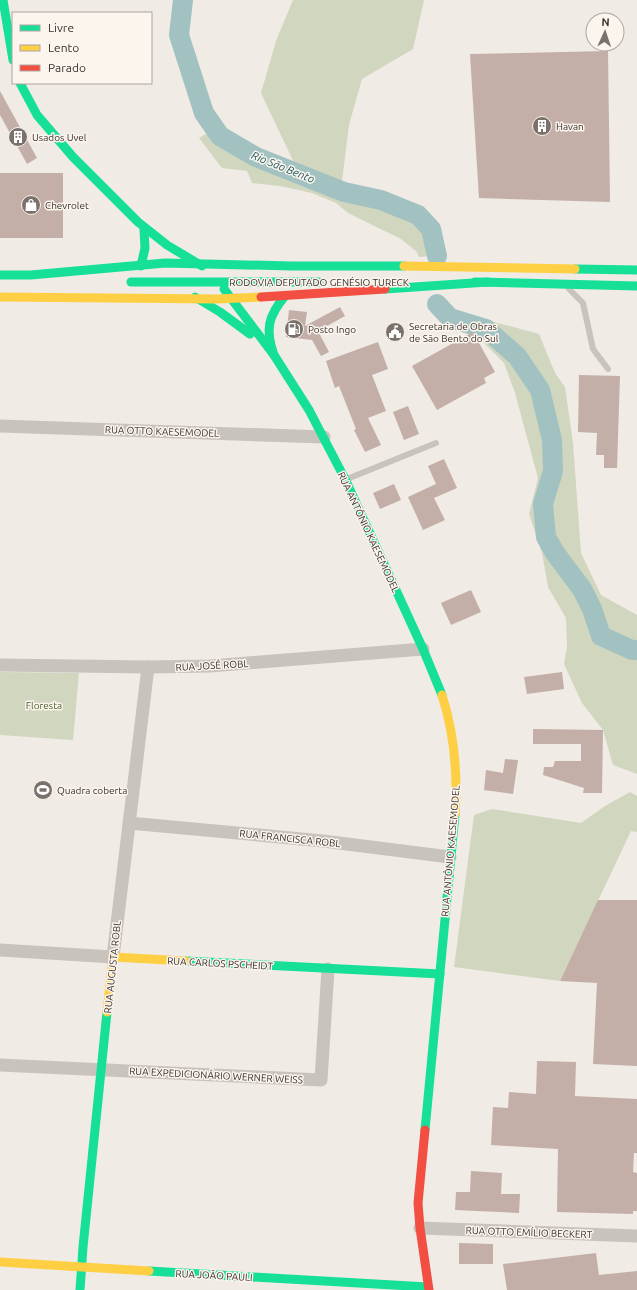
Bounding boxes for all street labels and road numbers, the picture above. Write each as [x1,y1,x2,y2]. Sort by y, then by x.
street label: RODOVIA DEPUTADO GENÉSIO TURECK [229,276,409,288]
street label: RUA OTTO KAESEMODEL [105,424,219,439]
street label: RUA ANTÔNIO KAESEMODEL [336,470,401,594]
street label: RUA JOSÉ ROBL [175,657,249,673]
street label: RUA ANTÔNIO KAESEMODEL [439,785,462,917]
street label: RUA FRANCISCA ROBL [239,828,341,849]
street label: RUA AUGUSTA ROBL [102,920,123,1014]
street label: RUA CARLOS PSCHEIDT [167,955,274,972]
street label: RUA EXPEDICIONÁRIO WERNER WEISS [129,1064,303,1086]
street label: RUA OTTO EMÍLIO BECKERT [466,1224,593,1240]
street label: RUA JOÃO PAULI [175,1268,253,1283]

